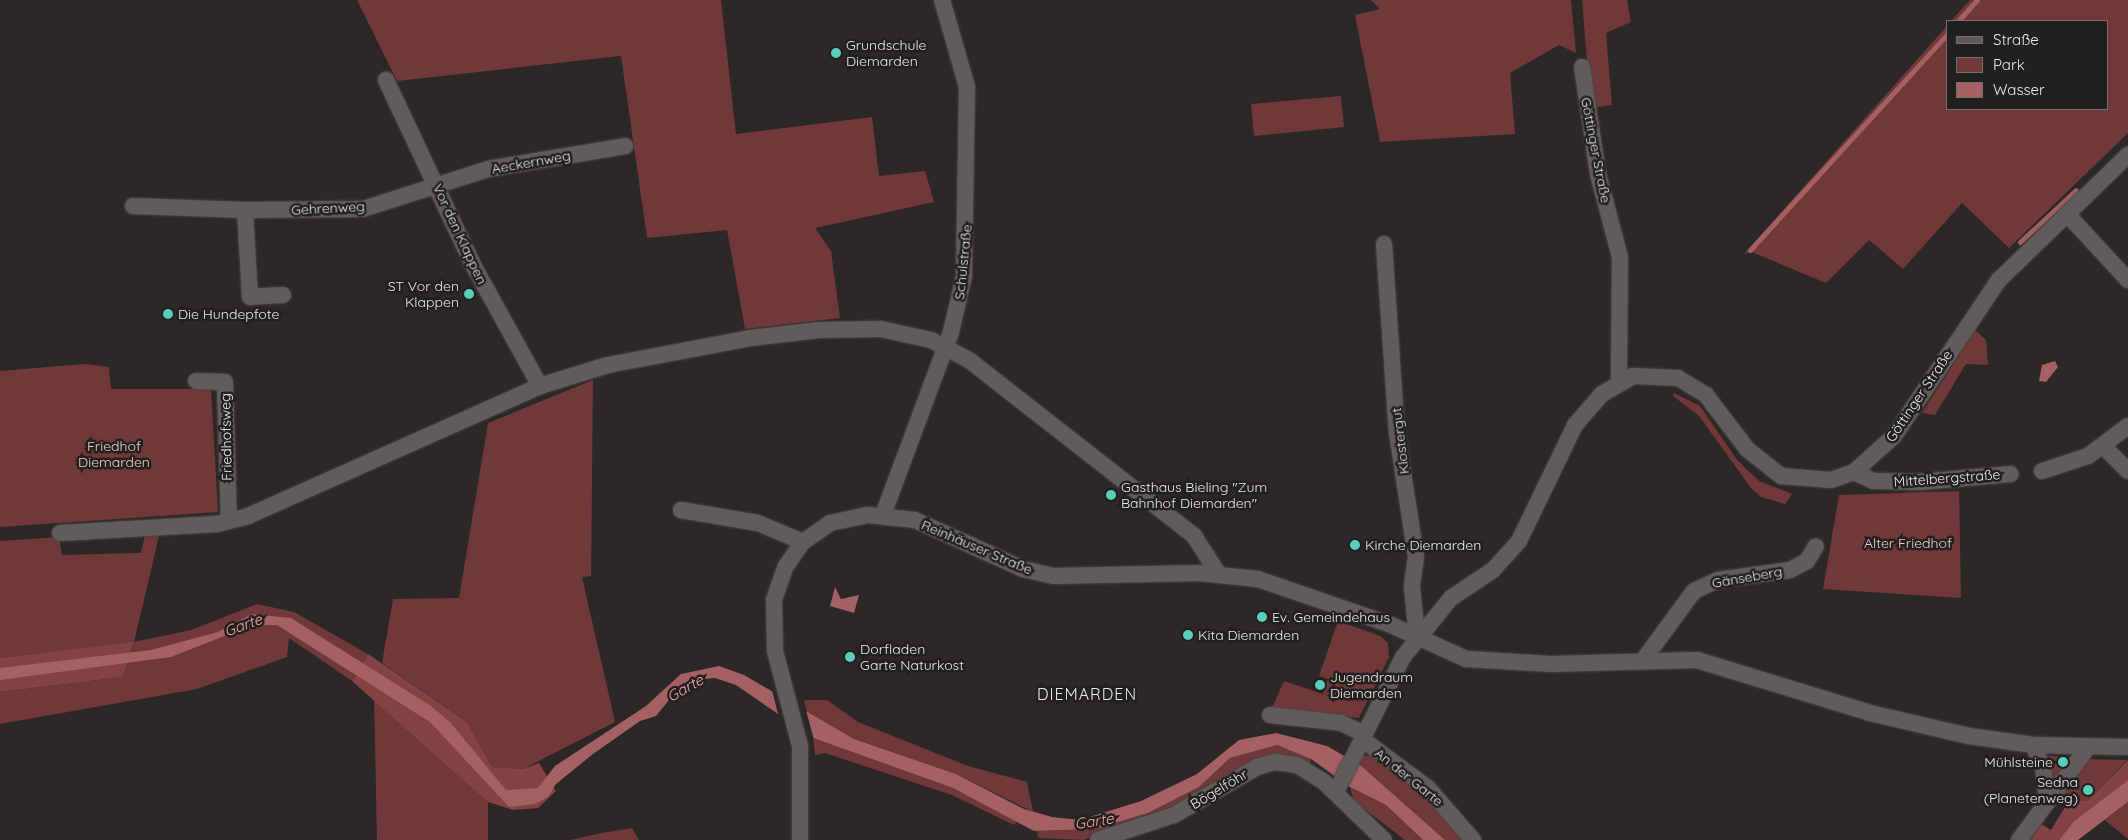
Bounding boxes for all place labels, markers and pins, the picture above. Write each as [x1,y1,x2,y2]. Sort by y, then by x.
place label: Grundschule Diemarden [846,37,926,70]
marker: Grundschule Diemarden [830,47,842,59]
place label: ST Vor den Klappen [388,278,459,310]
marker: ST Vor den Klappen [463,288,475,300]
place label: Die Hundepfote [178,306,279,322]
marker: Die Hundepfote [162,308,174,320]
place label: Gasthaus Bieling "Zum Bahnhof Diemarden" [1121,479,1267,512]
marker: Gasthaus Bieling "Zum Bahnhof Diemarden" [1105,489,1117,501]
place label: Kirche Diemarden [1365,537,1481,553]
marker: Kirche Diemarden [1349,539,1361,551]
place label: Ev. Gemeindehaus [1272,609,1390,625]
marker: Ev. Gemeindehaus [1256,611,1268,623]
place label: Kita Diemarden [1198,627,1299,643]
marker: Kita Diemarden [1182,629,1194,641]
place label: Dorfladen Garte Naturkost [860,641,964,674]
marker: Dorfladen Garte Naturkost [844,651,856,663]
place label: Jugendraum Diemarden [1330,669,1413,702]
marker: Jugendraum Diemarden [1314,679,1326,691]
place label: Mühlsteine [1984,754,2053,770]
marker: Mühlsteine [2057,756,2069,768]
place label: Sedna (Planetenweg) [1984,774,2078,806]
marker: Sedna (Planetenweg) [2082,784,2094,796]

